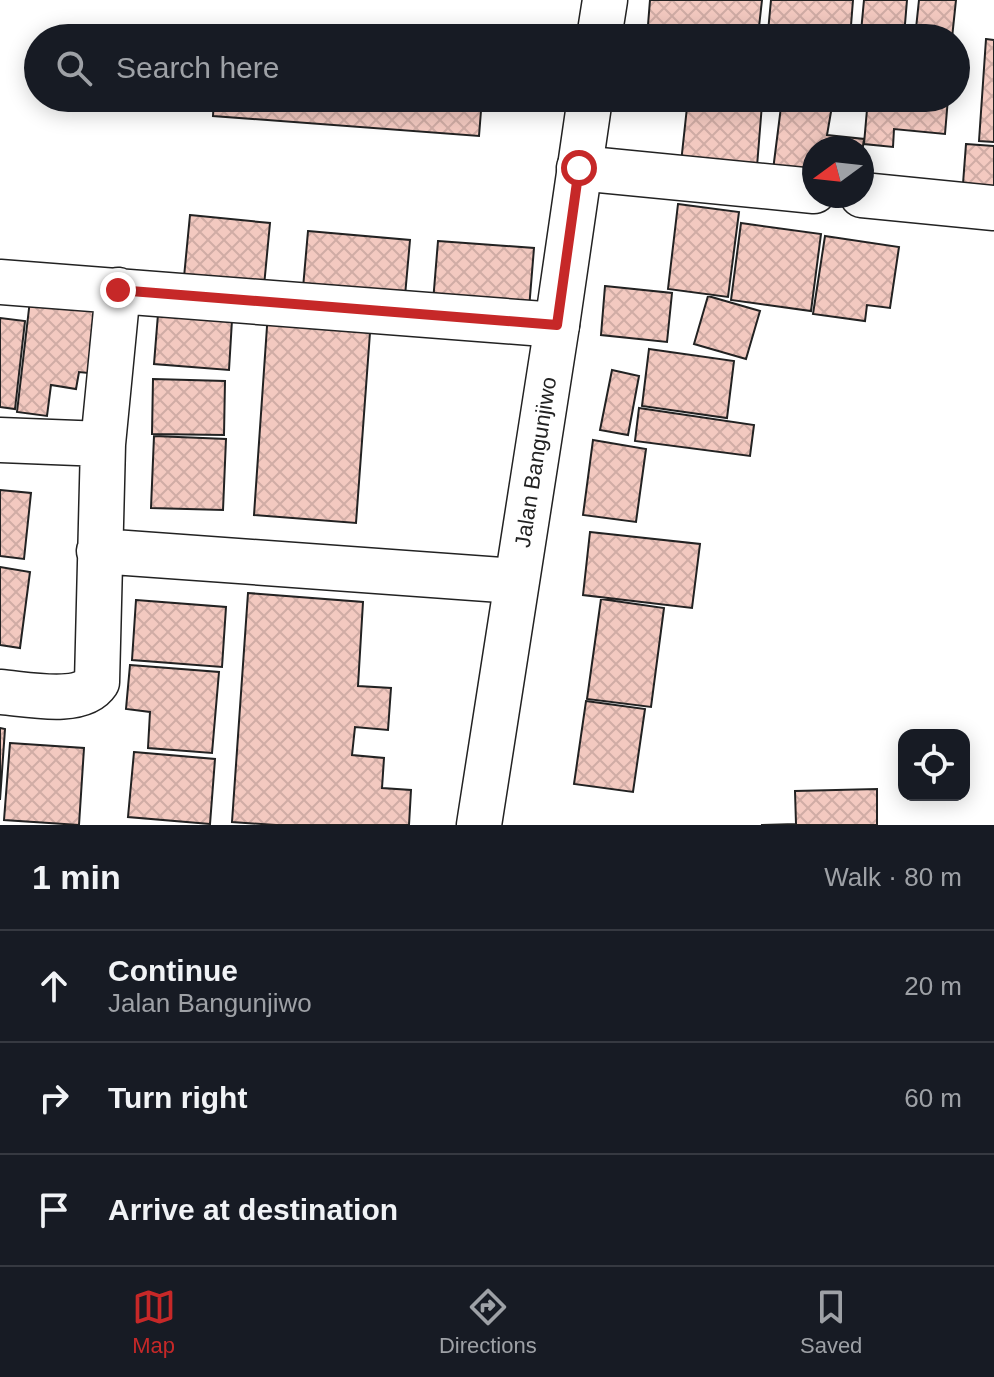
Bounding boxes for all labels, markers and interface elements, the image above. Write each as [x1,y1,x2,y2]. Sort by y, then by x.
search box [24,24,970,112]
icon: search [52,46,96,90]
text: Search here [116,51,279,84]
north arrow [802,136,874,208]
route start [561,150,597,186]
route end [100,272,136,308]
street label: Jalan Bangunjiwo [510,375,561,549]
map controls [898,729,970,801]
button: locate [898,729,970,801]
text: 1 min [32,858,121,896]
text: Walk · 80 m [824,862,962,892]
text: Continue [108,954,238,987]
icon: ahead [32,964,76,1008]
text: 20 m [904,971,962,1001]
text: Jalan Bangunjiwo [108,988,312,1018]
icon: right [32,1076,76,1120]
text: Turn right [108,1081,247,1114]
text: 60 m [904,1083,962,1113]
icon: arrive [32,1188,76,1232]
text: Arrive at destination [108,1193,398,1226]
tab: Map [132,1285,176,1359]
tab: Directions [439,1285,537,1359]
tab: Saved [800,1285,862,1359]

